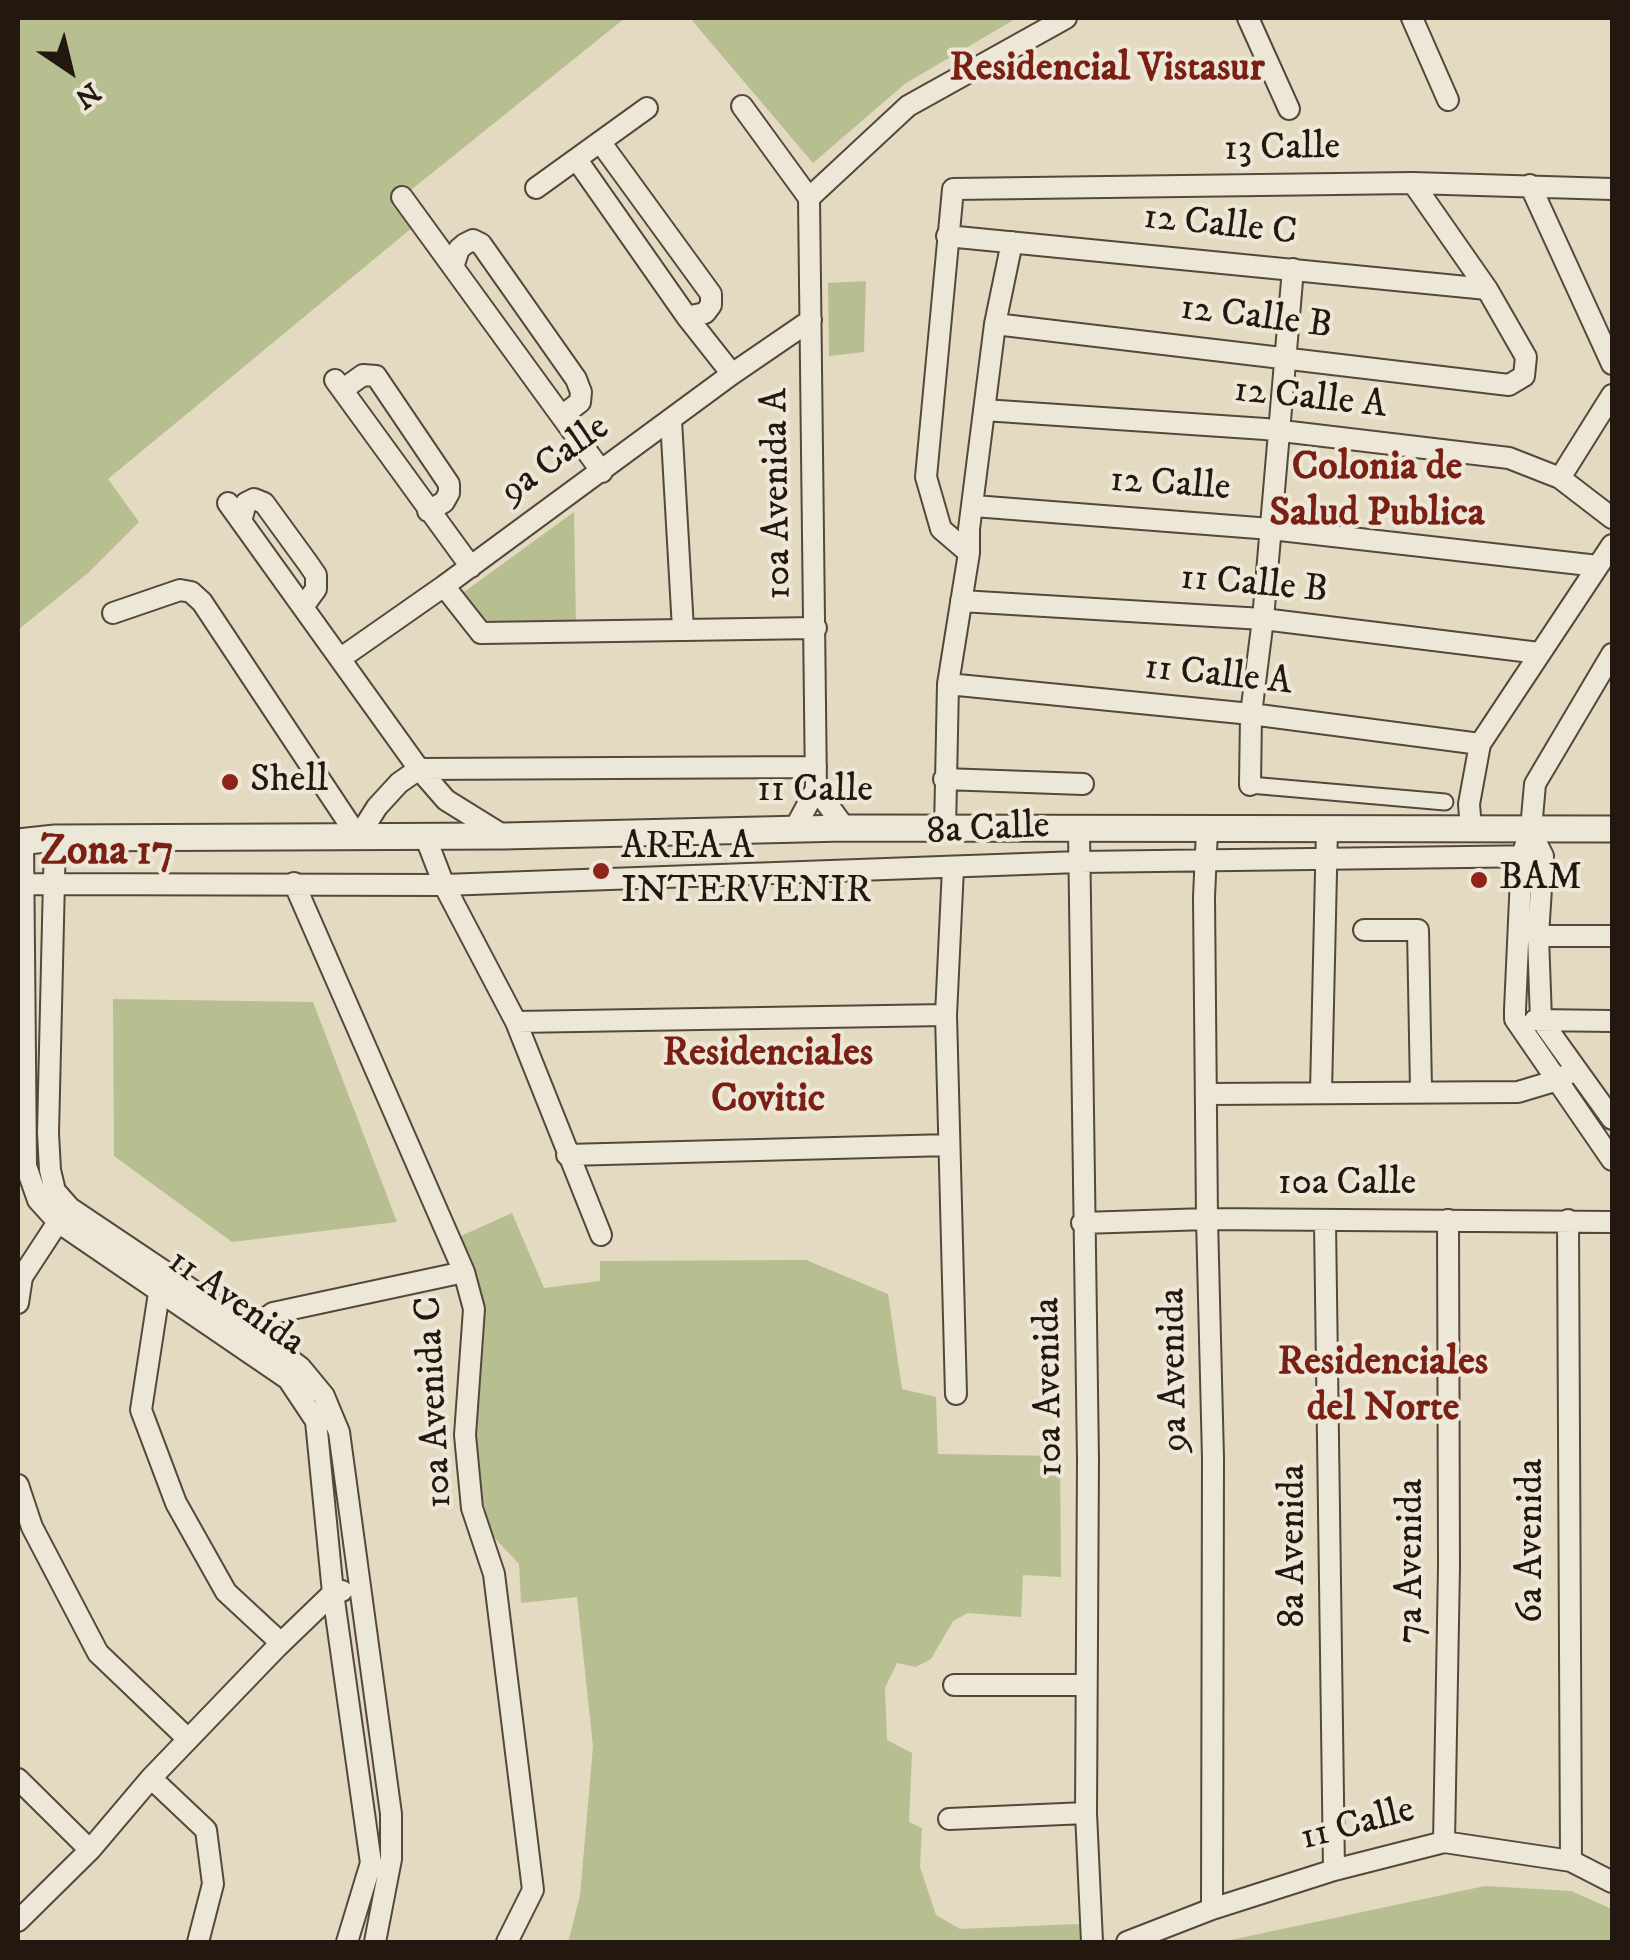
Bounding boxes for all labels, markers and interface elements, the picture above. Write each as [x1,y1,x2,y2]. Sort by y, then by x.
north arrow [20,20,120,120]
district label: Residencial Vistasur [949,47,1265,95]
text: N [68,74,107,116]
street label: 13 Calle [1224,126,1340,174]
street label: 12 Calle C [1141,196,1299,258]
street label: 12 Calle B [1177,287,1335,351]
street label: 12 Calle A [1232,369,1388,431]
street label: 10a Avenida A [754,388,804,600]
street label: 9a Calle [493,406,619,516]
district label: Colonia de Salud Publica [1269,446,1485,540]
street label: 12 Calle [1108,459,1232,513]
street label: 11 Calle B [1178,557,1330,615]
street label: 11 Calle A [1142,647,1294,707]
place label: Shell [250,759,328,805]
street label: 11 Calle [757,769,873,815]
marker: Shell [219,771,241,793]
street label: 8a Calle [925,805,1051,857]
place label: AREA A INTERVENIR [621,826,871,916]
district label: Zona 17 [40,829,174,879]
place label: BAM [1499,857,1582,903]
marker: AREA A INTERVENIR [590,860,612,882]
marker: BAM [1468,869,1490,891]
district label: Residenciales Covitic [663,1032,873,1126]
street label: 10a Calle [1278,1162,1416,1208]
street label: 11 Avenida [158,1240,312,1368]
street label: 9a Avenida [1152,1288,1200,1452]
street label: 10a Avenida C [408,1295,464,1509]
street label: 10a Avenida [1027,1297,1075,1477]
district label: Residenciales del Norte [1278,1341,1488,1435]
street label: 6a Avenida [1510,1459,1556,1623]
street label: 8a Avenida [1272,1464,1318,1628]
street label: 7a Avenida [1390,1479,1436,1643]
street label: 11 Calle [1296,1789,1420,1863]

